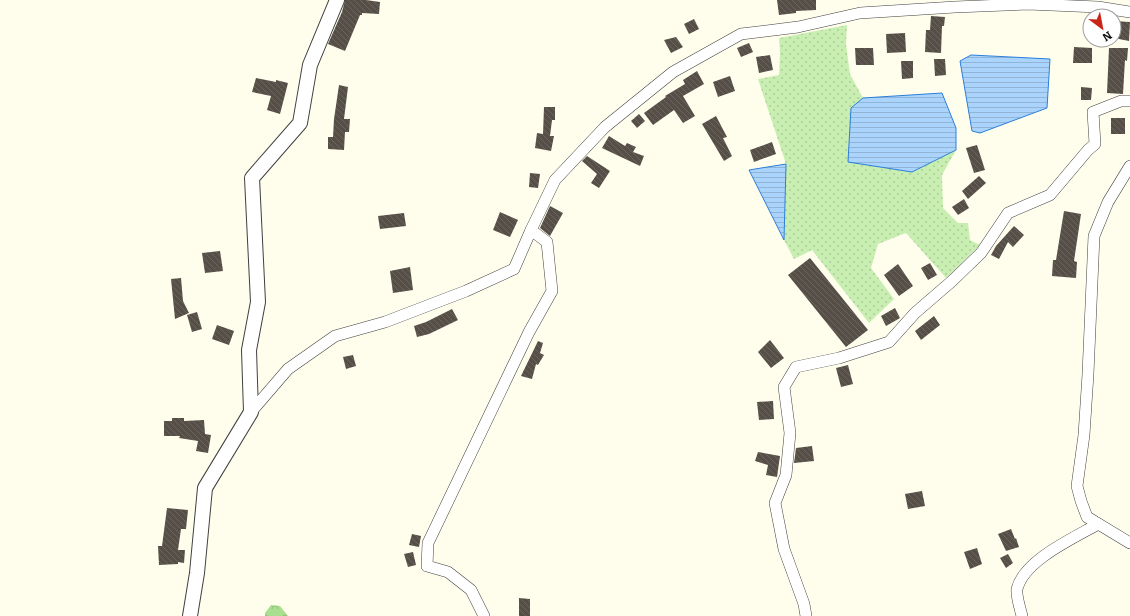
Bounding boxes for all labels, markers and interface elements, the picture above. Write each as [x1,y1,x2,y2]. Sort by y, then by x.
north arrow [1082,8,1122,48]
text: N [1100,28,1114,44]

